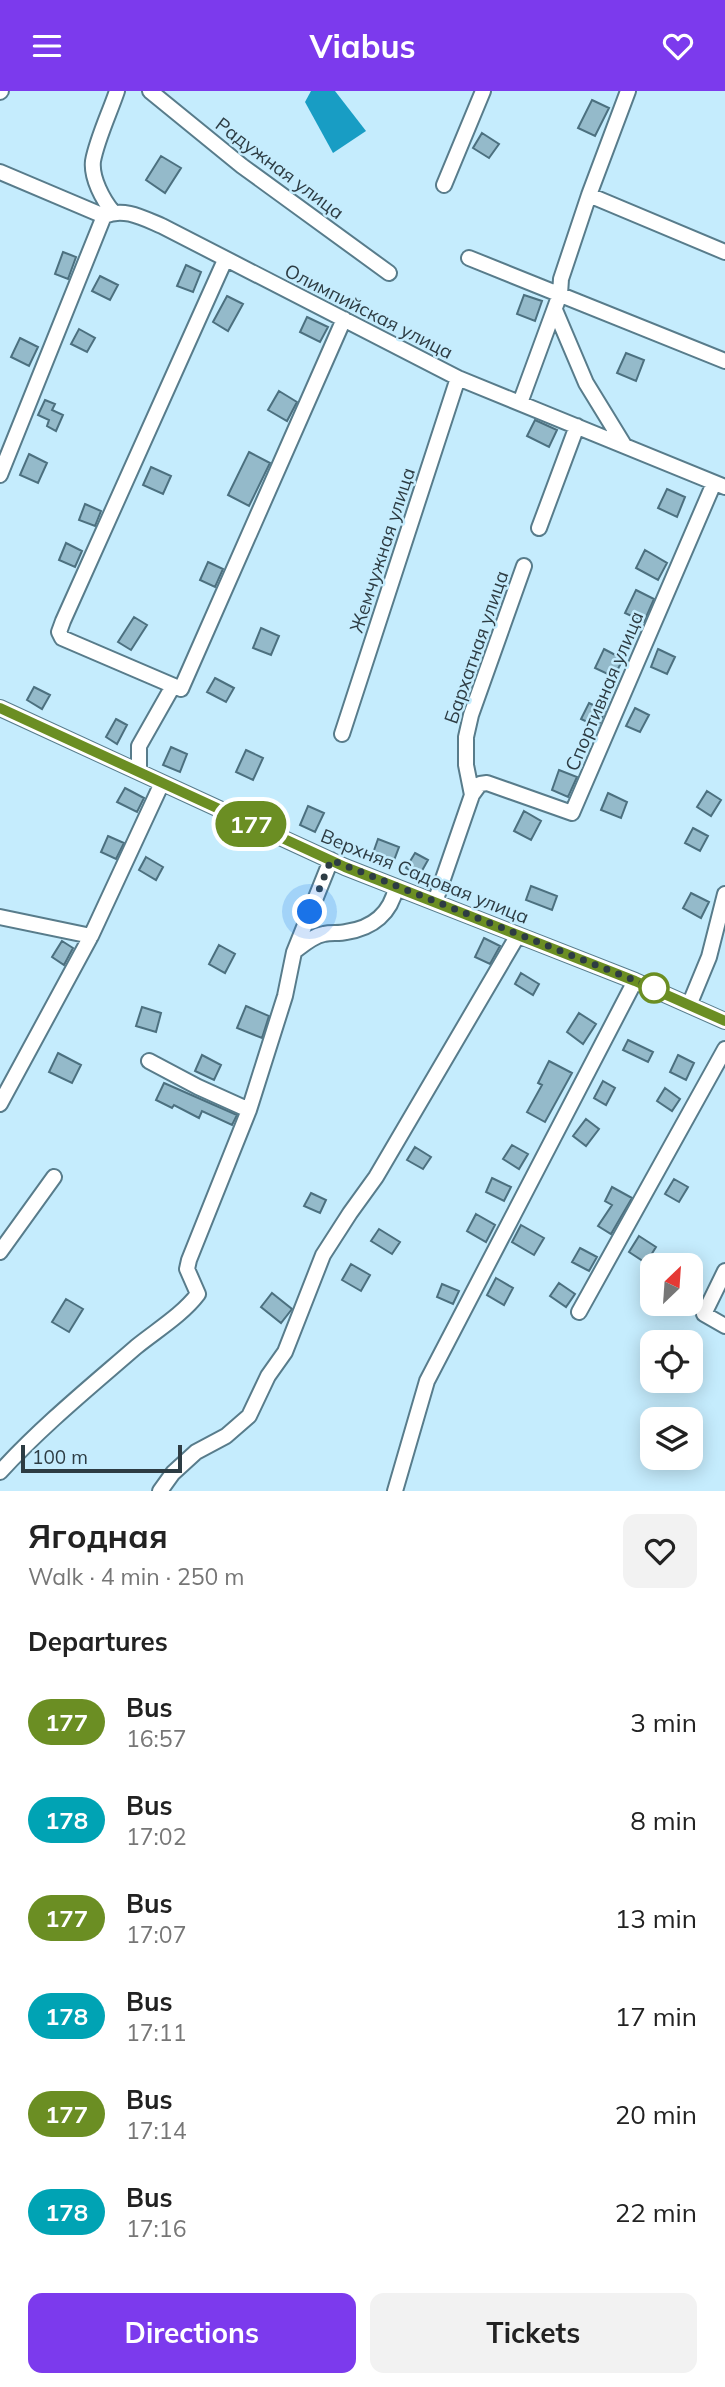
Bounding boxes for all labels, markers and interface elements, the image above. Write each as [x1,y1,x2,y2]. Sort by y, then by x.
text: Viabus [309,26,416,66]
icon: menu [28,27,66,65]
icon: heart [659,27,697,65]
street label: Радужная улица [211,112,349,224]
street label: Олимпийская улица [281,258,457,364]
street label: Жемчужная улица [344,464,420,636]
street label: Бархатная улица [439,567,513,727]
street label: Спортивная улица [560,608,648,774]
line badge: 177 [211,801,291,847]
text: 177 [229,809,273,839]
street label: Верхняя Садовая улица [317,823,533,929]
your location [292,894,327,929]
unlabelled marker [639,973,669,1003]
north arrow [640,1253,704,1316]
map controls [640,1253,703,1470]
button: locate [640,1330,703,1393]
button: layers [640,1407,703,1470]
scale bar [21,1442,182,1474]
text: 100 m [32,1445,88,1469]
button: heart [623,1514,697,1588]
text: Ягодная [28,1515,168,1556]
text: Walk · 4 min · 250 m [28,1562,245,1591]
text: Departures [28,1625,168,1658]
text: Bus [126,1691,172,1724]
text: 3 min [630,1706,697,1739]
text: 177 [45,1707,88,1737]
text: 16:57 [126,1724,186,1753]
text: Bus [126,1789,172,1822]
text: 8 min [630,1804,697,1837]
text: 178 [45,1805,88,1835]
text: 17:02 [126,1822,186,1851]
text: Bus [126,1887,172,1920]
text: 13 min [615,1902,697,1935]
text: 177 [45,1903,88,1933]
text: 17:07 [126,1920,186,1949]
text: Bus [126,1985,172,2018]
text: 17 min [615,2000,697,2033]
text: 178 [45,2001,88,2031]
text: 17:11 [126,2018,186,2047]
text: Bus [126,2083,172,2116]
text: 20 min [615,2098,697,2131]
text: 177 [45,2099,88,2129]
text: 17:14 [126,2116,186,2145]
text: Bus [126,2181,172,2214]
text: 22 min [615,2196,697,2229]
text: 178 [45,2197,88,2227]
text: 17:16 [126,2214,186,2243]
button: Directions [28,2293,356,2373]
button: Tickets [370,2293,697,2373]

